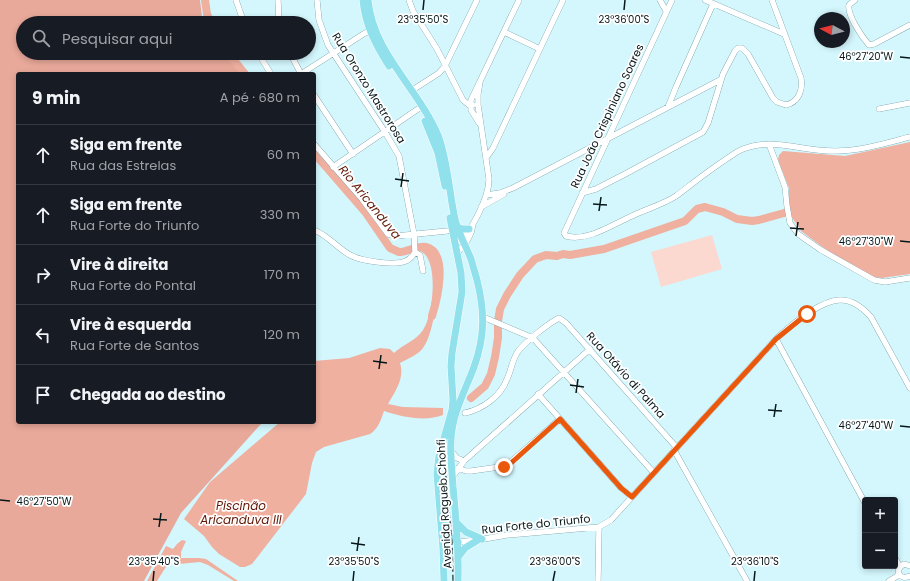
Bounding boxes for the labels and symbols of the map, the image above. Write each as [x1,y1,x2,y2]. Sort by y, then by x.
text: 23°35'50"S [398,12,449,27]
text: 23°36'00"S [599,12,650,27]
north arrow [814,12,850,48]
street label: Rua Oronzo Mastrorosa [328,29,410,147]
street label: Rua João Crispiniano Soares [566,41,648,191]
text: 46°27'20"W [839,49,893,64]
water label: Rio Aricanduva [335,161,405,243]
text: 46°27'30"W [839,234,893,249]
route start [798,305,816,323]
street label: Rua Otávio di Palma [583,328,669,422]
text: 46°27'40"W [839,418,894,433]
street label: Avenida Ragueb Chohfi [433,439,455,569]
route end [495,458,513,476]
text: 46°27'50"W [17,494,72,509]
water label: Piscinão Aricanduva III [199,497,282,528]
street label: Rua Forte do Triunfo [481,510,591,538]
text: 23°35'40"S [129,554,180,569]
text: 23°35'50"S [329,554,380,569]
text: 23°36'00"S [530,554,581,569]
text: 23°36'10"S [731,554,779,569]

